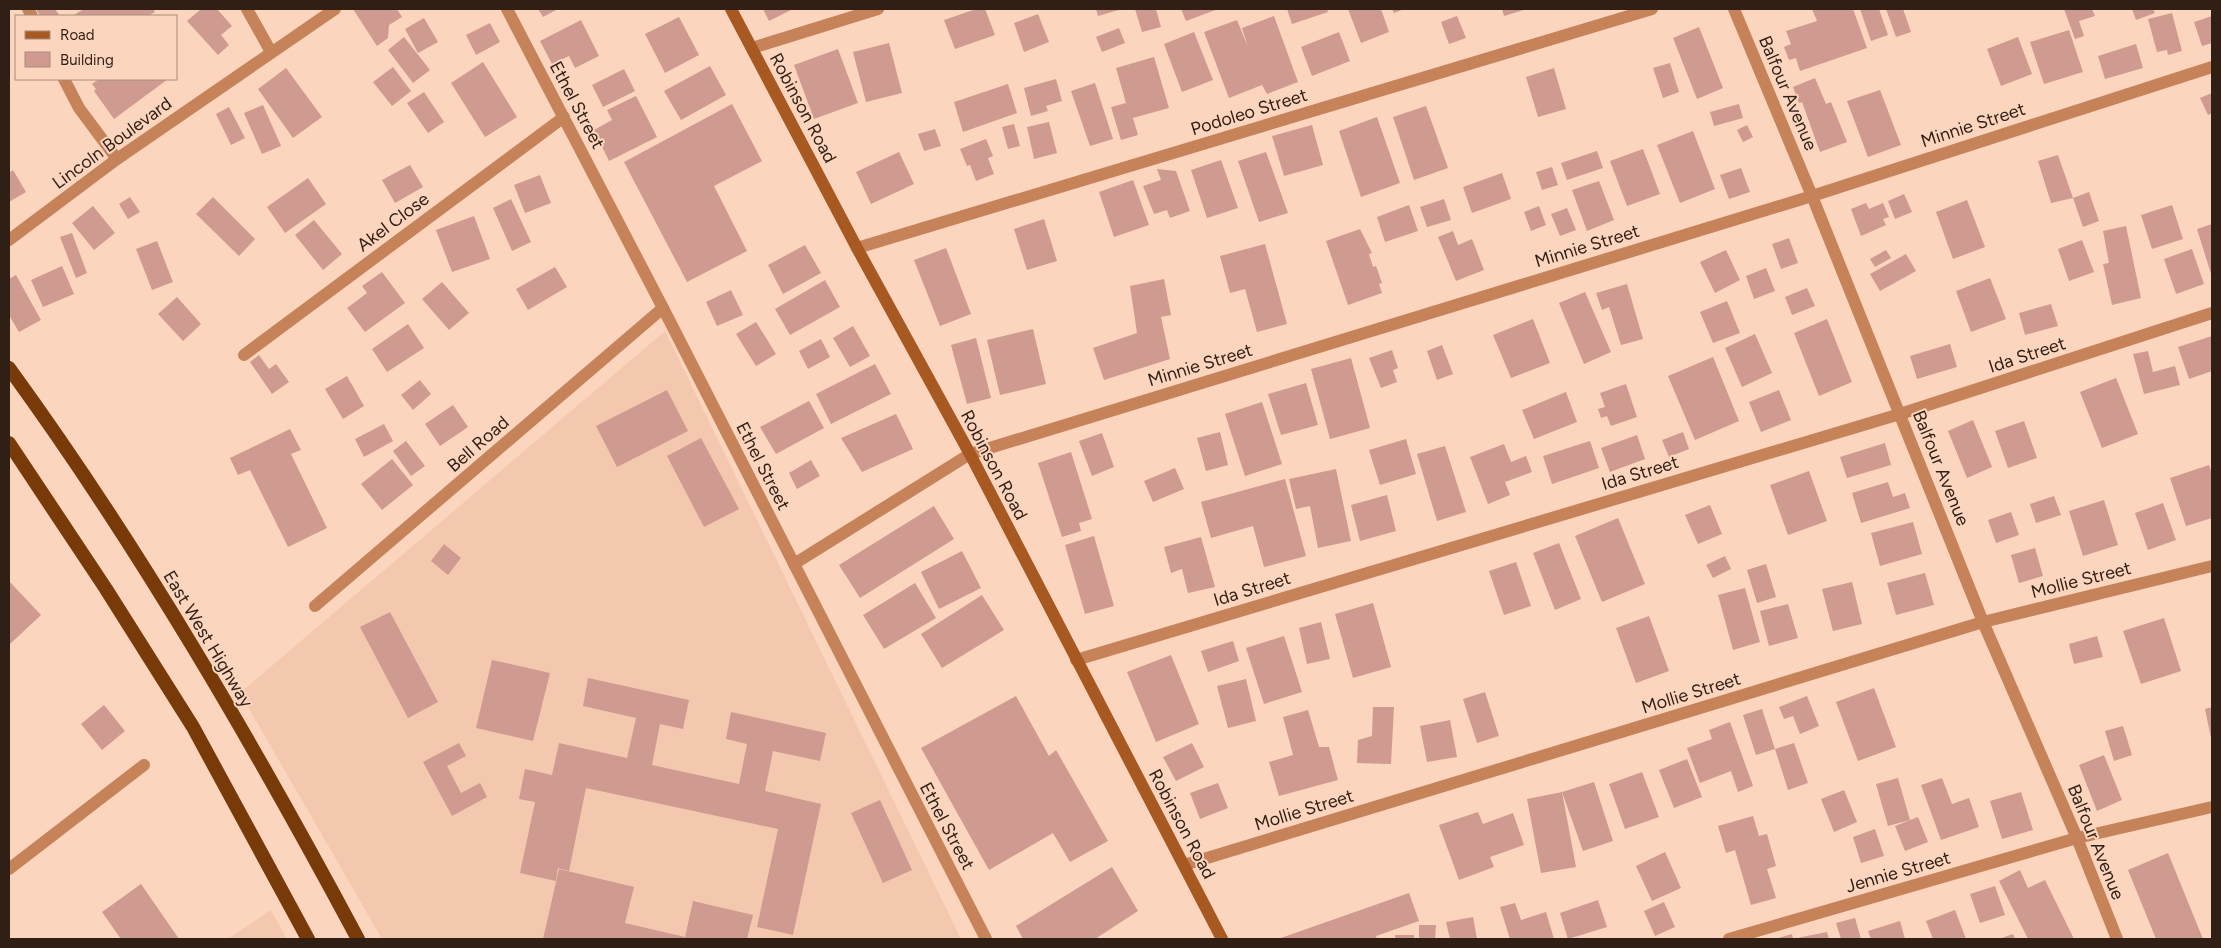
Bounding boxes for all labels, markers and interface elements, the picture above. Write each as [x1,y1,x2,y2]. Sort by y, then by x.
legend [15,15,178,80]
text: Road [60,26,95,44]
street label: Balfour Avenue [1754,32,1822,154]
street label: Robinson Road [765,49,841,167]
text: Building [60,51,114,69]
street label: Ethel Street [545,57,609,153]
street label: Podoleo Street [1188,84,1310,140]
street label: Lincoln Boulevard [48,92,176,194]
street label: Minnie Street [1918,98,2028,152]
street label: Akel Close [353,188,434,256]
street label: Minnie Street [1532,220,1642,272]
street label: Ida Street [1986,332,2068,378]
street label: Minnie Street [1145,339,1255,391]
street label: Robinson Road [956,406,1032,524]
street label: Balfour Avenue [1908,407,1974,529]
street label: Bell Road [443,411,513,477]
street label: Ethel Street [731,418,795,514]
street label: Ida Street [1599,451,1681,495]
street label: Mollie Street [2029,557,2134,603]
street label: East West Highway [158,566,258,712]
street label: Ida Street [1211,567,1293,611]
street label: Mollie Street [1639,667,1743,718]
street label: Robinson Road [1144,765,1220,883]
street label: Ethel Street [915,778,979,874]
street label: Balfour Avenue [2063,781,2129,903]
street label: Mollie Street [1252,784,1356,835]
street label: Jennie Street [1843,846,1953,897]

